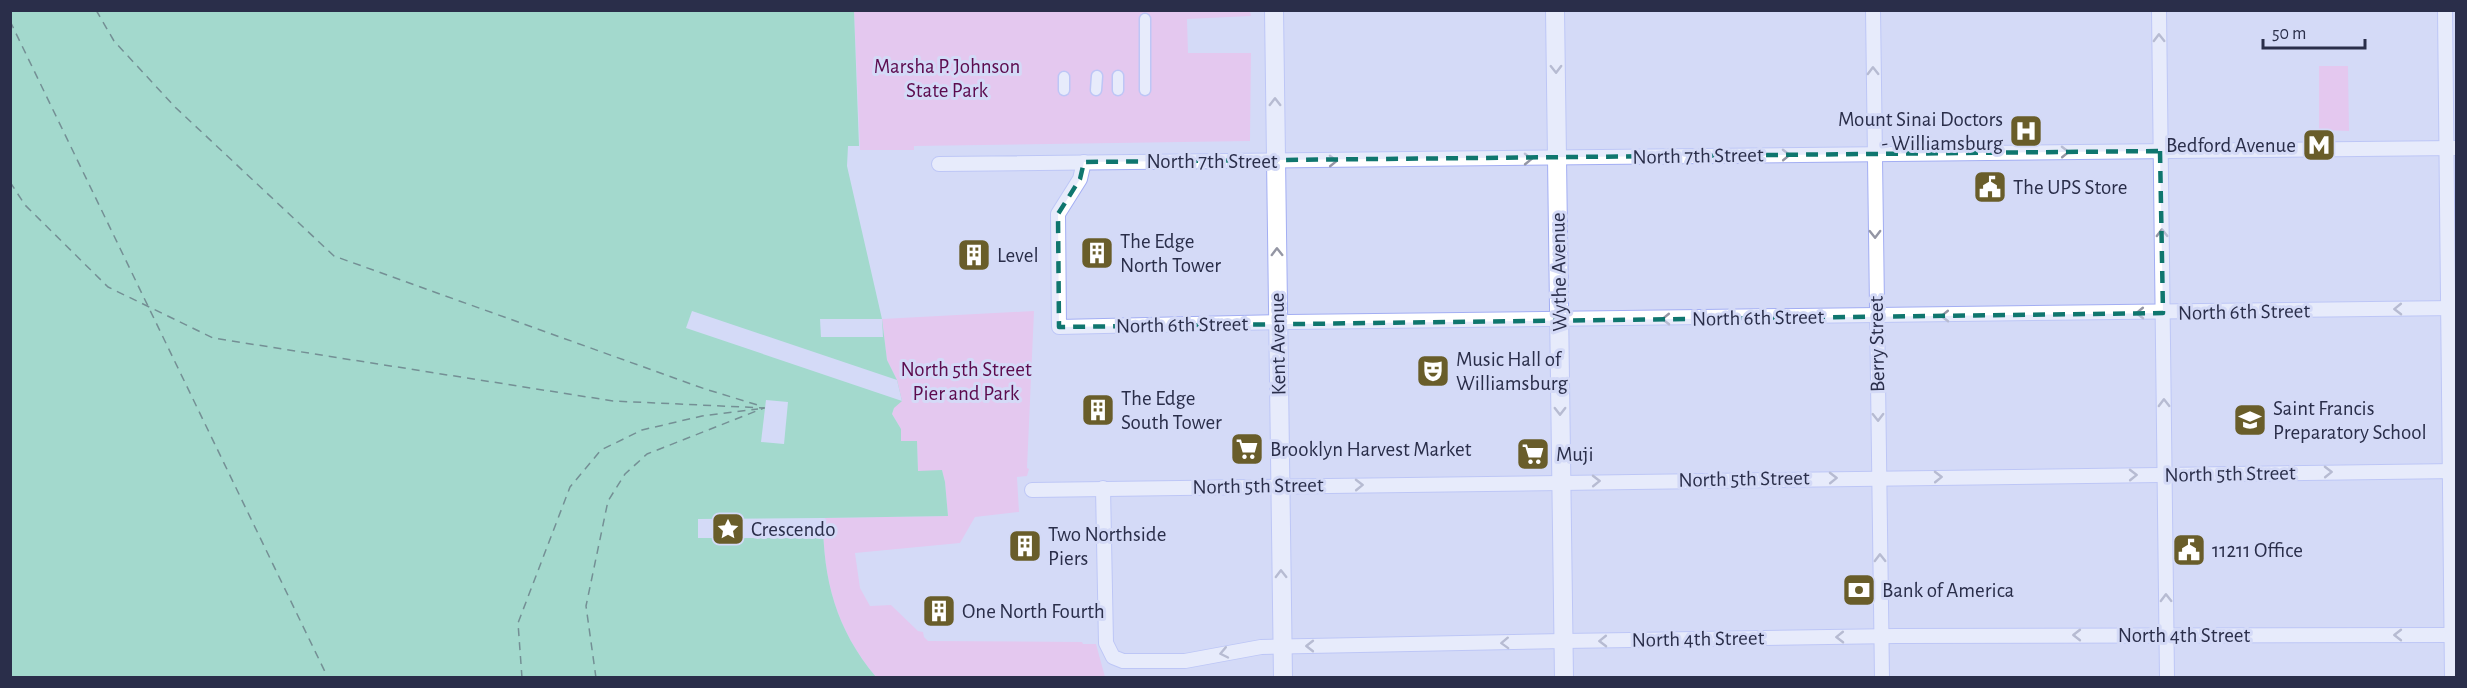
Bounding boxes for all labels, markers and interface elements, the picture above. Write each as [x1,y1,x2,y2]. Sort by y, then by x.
scale bar [2263,12,2365,50]
text: 50 m [2272,25,2306,43]
one-way arrow [2153,34,2165,43]
park label: Marsha P. Johnson State Park [874,56,1020,101]
one-way arrow [1550,64,1562,73]
one-way arrow [1867,66,1879,75]
one-way arrow [1268,97,1281,106]
place label: Mount Sinai Doctors - Williamsburg [1838,109,2004,154]
hospital icon: Mount Sinai Doctors - Williamsburg [2008,113,2044,149]
metro station icon: Bedford Avenue [2301,127,2337,163]
place label: Bedford Avenue [2166,135,2296,156]
street label: North 7th Street [1632,144,1764,168]
one-way arrow [2061,146,2070,158]
one-way arrow [1782,149,1791,161]
street label: North 7th Street [1146,151,1278,172]
one-way arrow [1524,152,1533,165]
one-way arrow [1329,155,1338,167]
public building icon: The UPS Store [1972,169,2008,205]
place label: The UPS Store [2013,177,2127,198]
street label: Wythe Avenue [1547,212,1571,332]
one-way arrow [1869,229,1882,238]
one-way arrow [2155,229,2168,238]
place label: The Edge North Tower [1120,231,1221,276]
building icon: The Edge North Tower [1079,235,1115,271]
building icon: Level [956,237,992,273]
place label: Level [997,245,1039,266]
one-way arrow [1270,247,1283,256]
street label: Kent Avenue [1267,292,1289,396]
street label: Berry Street [1866,295,1888,392]
street label: North 6th Street [2178,300,2311,324]
one-way arrow [2394,303,2403,315]
street label: North 6th Street [1692,306,1825,330]
one-way arrow [2136,307,2145,319]
one-way arrow [1941,310,1950,322]
street label: North 6th Street [1116,313,1249,337]
one-way arrow [1662,313,1671,325]
place label: Music Hall of Williamsburg [1456,349,1568,394]
theatre icon: Music Hall of Williamsburg [1415,353,1451,389]
park label: North 5th Street Pier and Park [900,359,1032,404]
place label: The Edge South Tower [1121,388,1222,433]
building icon: The Edge South Tower [1080,392,1116,428]
place label: Saint Francis Preparatory School [2273,398,2427,443]
one-way arrow [2158,399,2170,408]
school or university icon: Saint Francis Preparatory School [2232,402,2268,438]
one-way arrow [1554,406,1567,415]
one-way arrow [1872,412,1884,421]
supermarket icon: Brooklyn Harvest Market [1229,431,1265,467]
supermarket icon: Muji [1515,436,1551,472]
place label: Brooklyn Harvest Market [1270,439,1472,460]
place label: Muji [1556,444,1594,465]
street label: North 5th Street [2164,462,2296,486]
one-way arrow [2324,466,2333,478]
street label: North 5th Street [1678,467,1810,491]
one-way arrow [2128,469,2137,481]
one-way arrow [1933,471,1942,483]
one-way arrow [1828,472,1837,484]
street label: North 5th Street [1192,474,1324,498]
one-way arrow [1591,475,1600,487]
one-way arrow [1354,478,1363,491]
place icon: Crescendo [710,511,746,547]
place label: Crescendo [751,519,836,540]
place label: Two Northside Piers [1048,524,1166,569]
building icon: Two Northside Piers [1007,528,1043,564]
public building icon: 11211 Office [2171,532,2207,568]
place label: 11211 Office [2212,540,2303,561]
one-way arrow [1874,553,1886,562]
one-way arrow [1275,569,1287,578]
bank icon: Bank of America [1841,572,1877,608]
place label: Bank of America [1882,580,2015,601]
building icon: One North Fourth [921,593,957,629]
one-way arrow [2160,594,2173,603]
place label: One North Fourth [962,601,1105,622]
street label: North 4th Street [2118,625,2251,646]
street label: North 4th Street [1632,627,1765,651]
one-way arrow [2073,629,2082,641]
one-way arrow [2394,629,2403,641]
one-way arrow [1836,631,1845,643]
one-way arrow [1599,635,1608,647]
one-way arrow [1501,636,1510,649]
one-way arrow [1306,640,1315,652]
one-way arrow [1219,645,1229,658]

